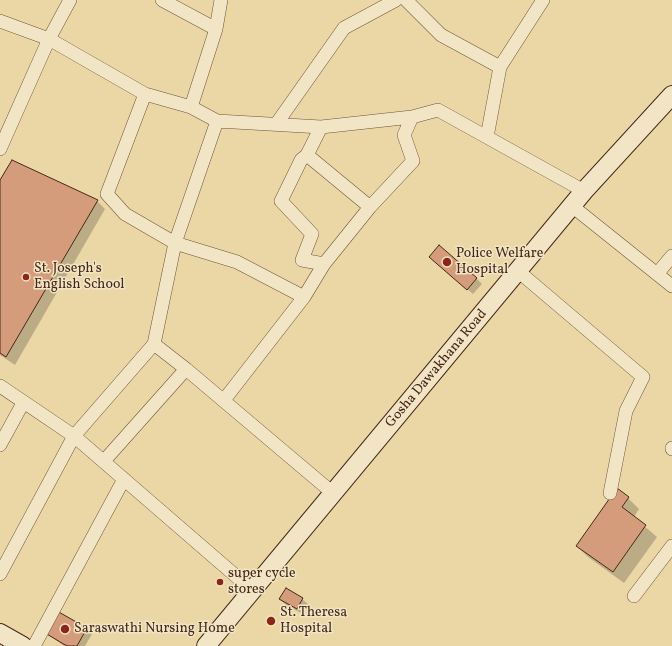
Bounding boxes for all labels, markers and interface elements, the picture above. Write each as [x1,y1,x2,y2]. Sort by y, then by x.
place label: Police Welfare Hospital [456,246,543,278]
marker: Police Welfare Hospital [441,256,453,268]
place label: St. Joseph's English School [34,261,124,294]
marker: St. Joseph's English School [21,272,31,282]
street label: Gosha Dawakhana Road [383,307,491,431]
place label: super cycle stores [228,566,296,598]
marker: super cycle stores [215,577,225,587]
place label: St. Theresa Hospital [280,605,347,638]
marker: St. Theresa Hospital [265,615,277,627]
place label: Saraswathi Nursing Home [74,621,235,637]
marker: Saraswathi Nursing Home [59,623,71,635]

